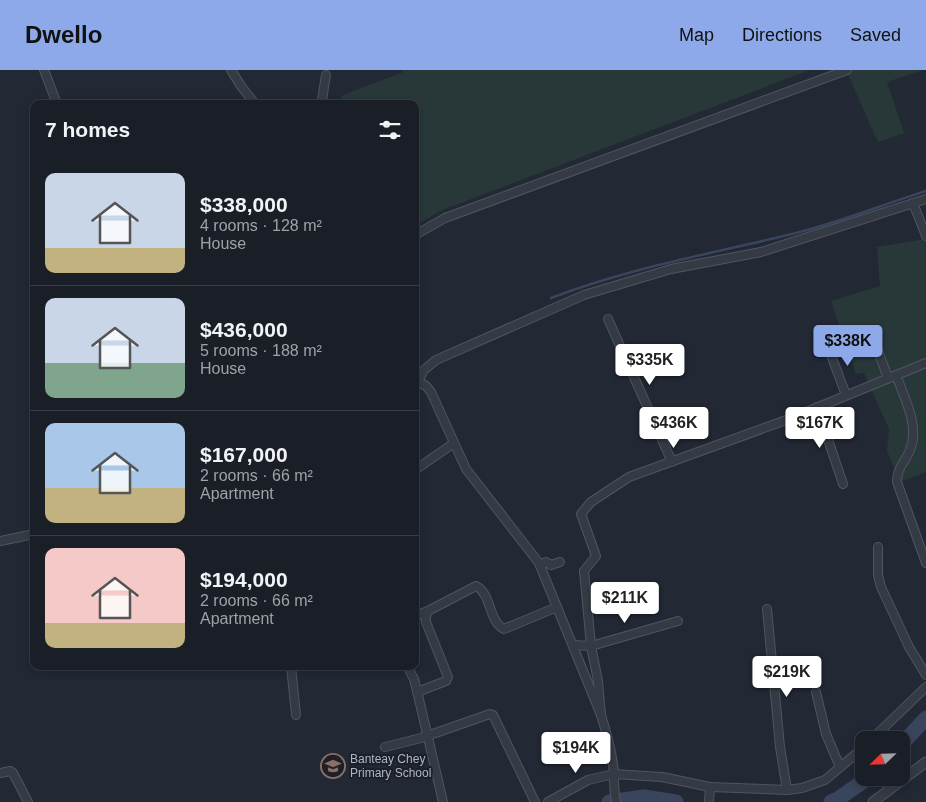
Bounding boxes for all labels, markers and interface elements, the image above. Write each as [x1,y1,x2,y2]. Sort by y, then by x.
text: Dwello [25,21,102,48]
text: Map [679,25,714,45]
text: Directions [742,25,822,45]
text: Saved [850,25,901,45]
icon: filters [376,116,404,144]
text: 7 homes [45,118,130,141]
icon: home [85,193,145,253]
text: $338,000 [200,193,288,216]
text: 4 rooms · 128 m² [200,217,322,234]
text: House [200,235,246,252]
icon: home [85,318,145,378]
text: $436,000 [200,318,288,341]
pin: $338K [813,324,883,367]
text: $338K [824,332,872,349]
text: 5 rooms · 188 m² [200,342,322,359]
pin: $335K [615,344,685,386]
text: $335K [626,351,674,368]
text: House [200,360,246,377]
pin: $436K [639,406,709,449]
pin: $167K [785,406,855,449]
text: $436K [650,414,698,431]
text: $167K [796,414,844,431]
icon: home [85,443,145,503]
text: $167,000 [200,443,288,466]
text: 2 rooms · 66 m² [200,467,313,484]
text: Apartment [200,485,274,502]
icon: home [85,568,145,628]
text: $194,000 [200,568,288,591]
pin: $211K [590,582,660,624]
text: $211K [602,589,648,606]
text: 2 rooms · 66 m² [200,592,313,609]
text: Apartment [200,610,274,627]
pin: $219K [752,656,822,698]
text: $219K [763,663,811,680]
north arrow [855,731,910,786]
map controls [855,731,910,786]
pin: $194K [541,732,611,774]
text: $194K [552,739,600,756]
place label: Banteay Chey Primary School [350,752,431,780]
school or university icon: Banteay Chey Primary School [320,753,346,779]

